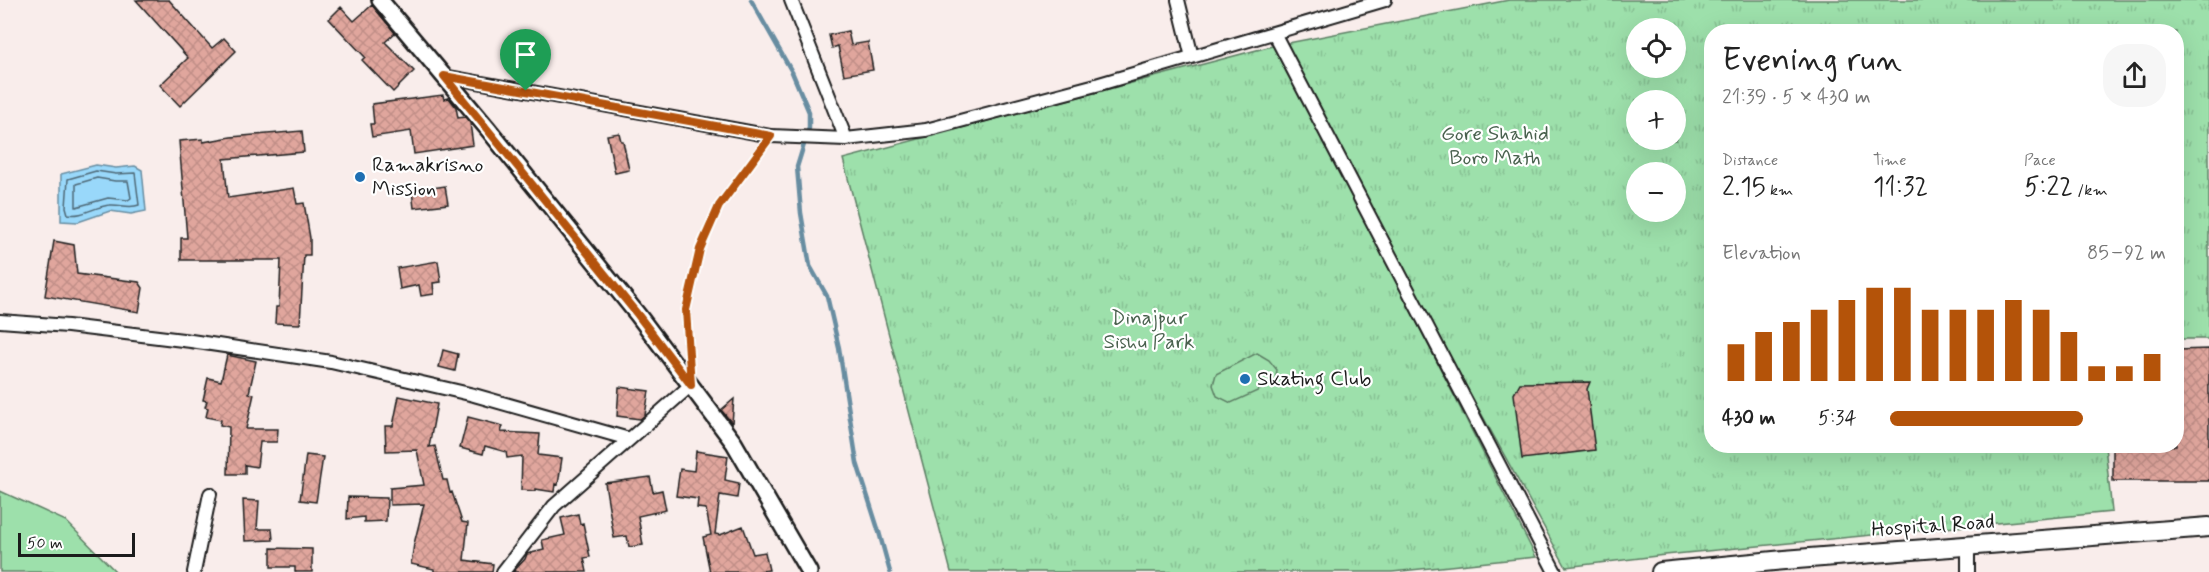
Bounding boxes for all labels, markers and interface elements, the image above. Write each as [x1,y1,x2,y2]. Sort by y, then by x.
map controls [1626,18,1686,222]
button: locate [1626,18,1686,78]
pin [500,29,551,91]
icon: arrive [509,38,542,71]
text: Evening run [1722,39,1902,83]
button: share [2103,44,2166,107]
text: 21:39 · 5 × 430 m [1722,84,1871,111]
button: + [1626,90,1686,150]
park label: Gore Shahid Boro Math [1441,120,1549,172]
text: Distance [1722,150,1778,171]
text: Time [1873,150,1907,171]
text: Pace [2024,150,2056,171]
place label: Ramakrisno Mission [372,151,483,203]
button: − [1626,162,1686,222]
marker: Ramakrisno Mission [353,170,367,184]
text: 2.15 [1722,171,1766,205]
text: 11:32 [1873,171,1928,205]
text: 5:22 [2024,171,2073,205]
text: km [1766,180,1793,201]
text: /km [2073,180,2108,201]
text: Elevation [1722,240,1801,267]
text: 85–92 m [2087,240,2166,267]
park label: Dinajpur Sishu Park [1103,304,1195,356]
place label: Skating Club [1257,365,1371,395]
marker: Skating Club [1238,372,1252,386]
text: 430 m [1722,405,1775,432]
text: 5:34 [1818,405,1857,432]
street label: Hospital Road [1870,508,1996,544]
scale bar [18,530,135,558]
text: 50 m [27,533,63,554]

